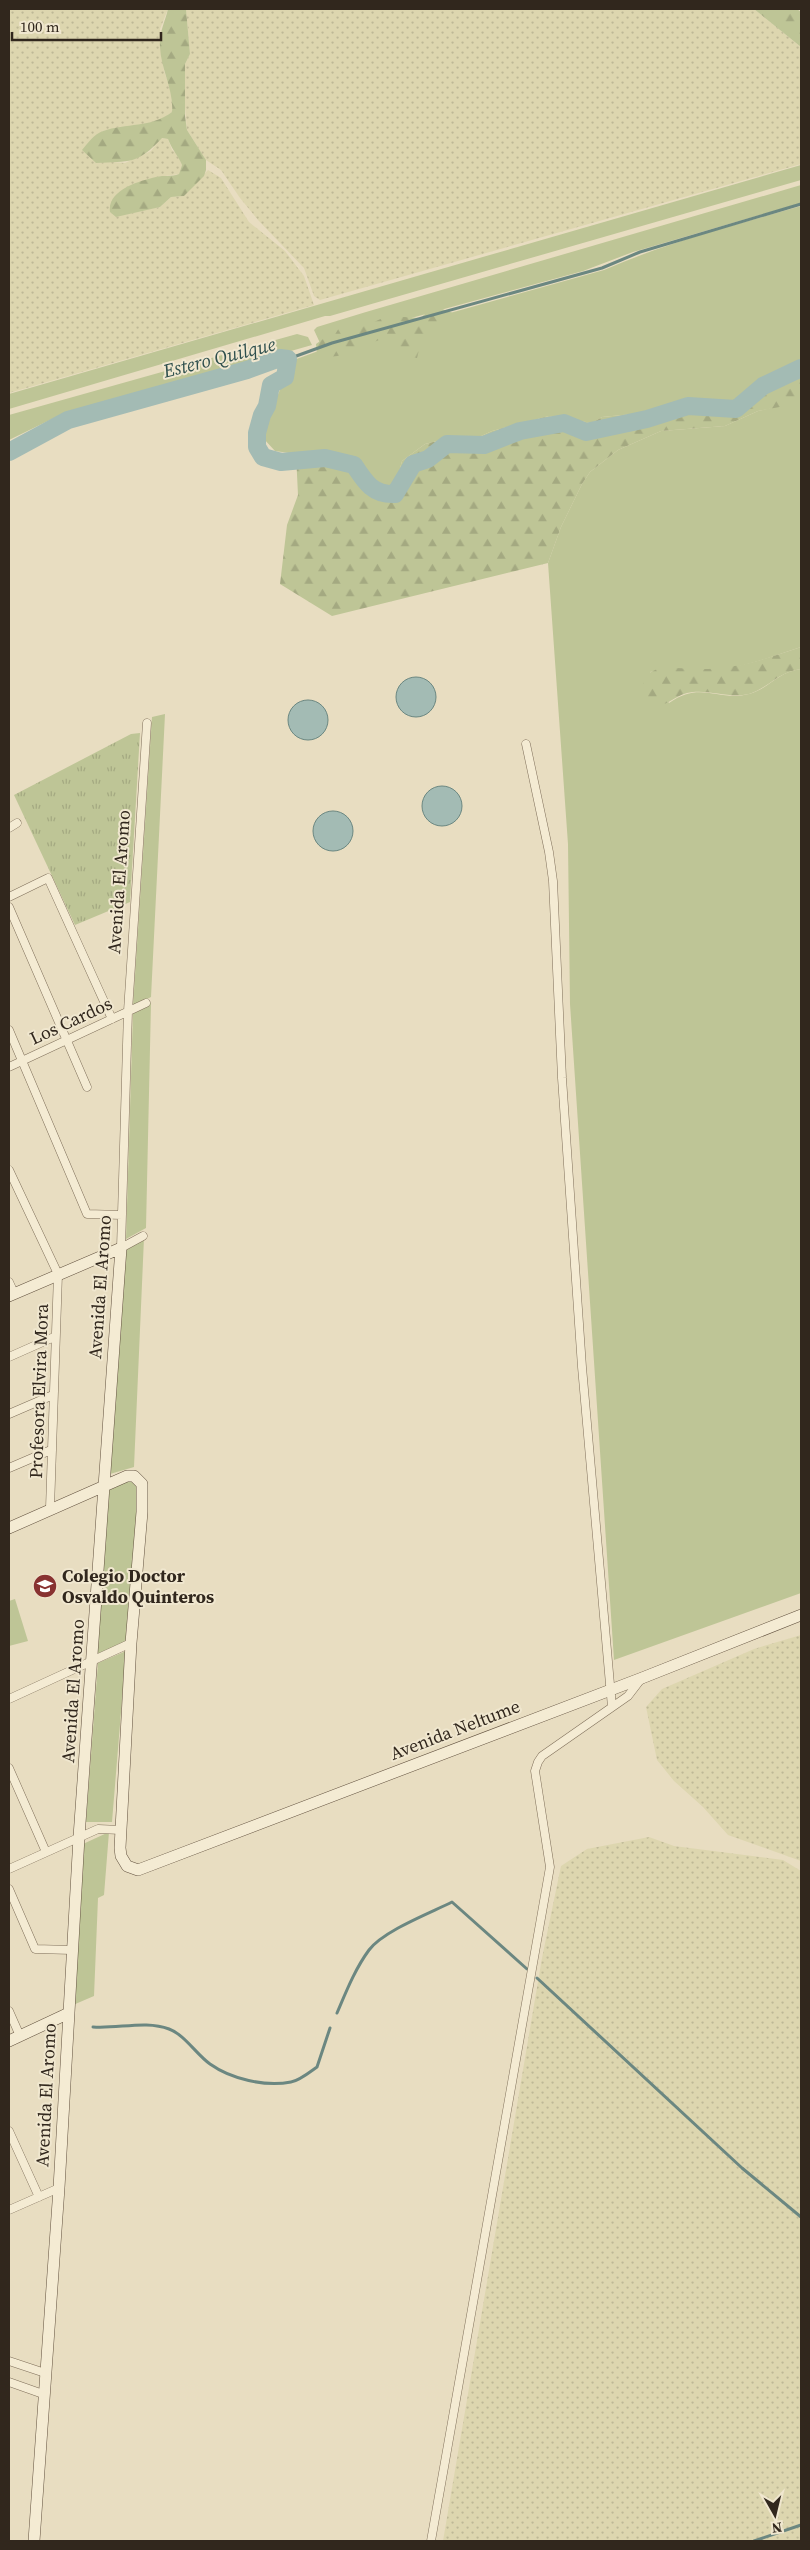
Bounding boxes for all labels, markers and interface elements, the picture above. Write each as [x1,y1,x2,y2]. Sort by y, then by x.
scale bar [12,10,161,42]
text: 100 m [20,16,60,37]
water label: Estero Quilque [159,330,278,384]
street label: Avenida El Aromo [101,809,136,955]
street label: Los Cardos [25,990,116,1051]
street label: Avenida El Aromo [82,1214,117,1360]
street label: Profesora Elvira Mora [23,1302,54,1479]
place label: Colegio Doctor Osvaldo Quinteros [62,1563,214,1609]
school or university icon: Colegio Doctor Osvaldo Quinteros [32,1573,58,1599]
street label: Avenida El Aromo [55,1618,90,1764]
street label: Avenida Neltume [386,1693,524,1766]
street label: Avenida El Aromo [29,2022,62,2168]
north arrow [750,2490,800,2540]
text: N [770,2517,783,2538]

